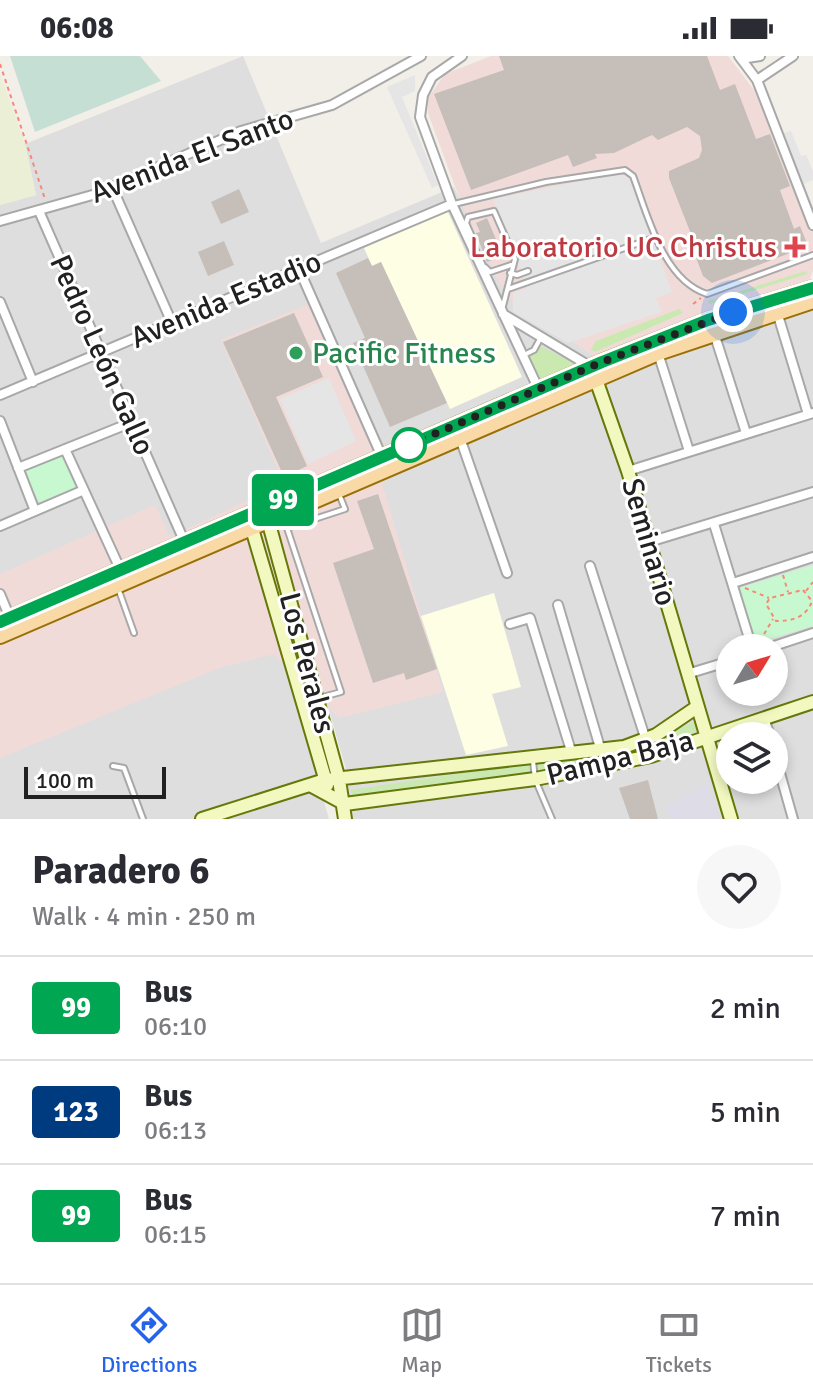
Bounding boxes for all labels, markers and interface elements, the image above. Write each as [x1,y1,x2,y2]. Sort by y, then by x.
text: 06:08 [40,10,114,47]
street label: Avenida El Santo [85,100,299,212]
place label: Laboratorio UC Christus [470,229,777,266]
marker: Laboratorio UC Christus [784,236,806,258]
street label: Avenida Estadio [125,243,327,357]
street label: Pedro León Gallo [41,249,163,461]
your location [713,292,753,332]
place label: Pacific Fitness [312,335,496,372]
marker: Pacific Fitness [287,344,305,362]
unlabelled marker [392,428,426,462]
line badge: 99 [247,474,319,526]
street label: Seminario [613,474,685,610]
text: 99 [268,483,298,517]
street label: Los Perales [270,589,344,737]
north arrow [716,634,788,706]
map controls [716,634,788,794]
street label: Pampa Baja [543,722,697,794]
button: layers [716,722,788,794]
scale bar [24,763,166,799]
text: 100 m [36,767,94,794]
button: heart [697,845,781,929]
text: Paradero 6 [32,847,210,894]
text: Walk · 4 min · 250 m [32,901,256,933]
text: Bus [144,974,192,1011]
text: 2 min [710,990,781,1027]
text: 99 [61,991,91,1025]
text: 06:10 [144,1011,207,1043]
text: Bus [144,1078,192,1115]
text: 5 min [710,1094,781,1131]
text: 123 [53,1095,99,1129]
text: 06:13 [144,1115,207,1147]
text: Bus [144,1182,192,1219]
text: 7 min [710,1198,781,1235]
text: 99 [61,1199,91,1233]
text: 06:15 [144,1219,207,1251]
tab: Directions [101,1303,197,1378]
tab: Map [400,1303,444,1378]
tab: Tickets [646,1303,712,1378]

